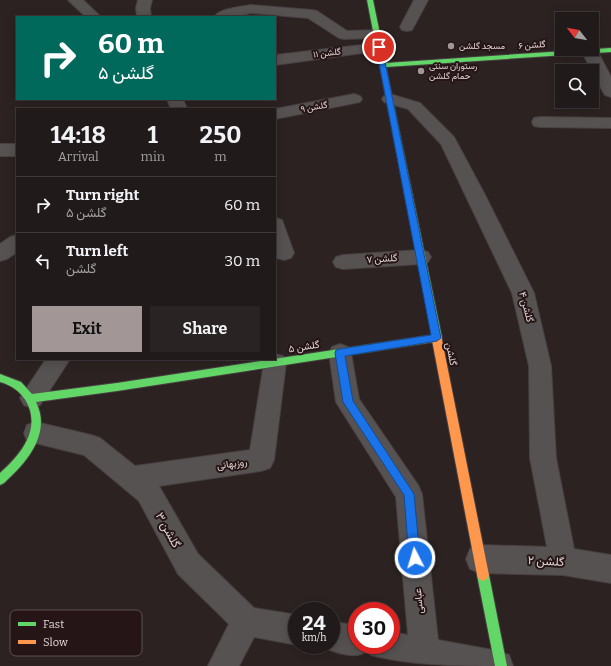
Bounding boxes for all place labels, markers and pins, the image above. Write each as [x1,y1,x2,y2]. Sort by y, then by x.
pin [362,30,396,64]
marker: مسجد گلشن [446,41,456,51]
place label: مسجد گلشن [459,41,505,51]
place label: رستوران سنتی حمام گلشن [429,61,477,82]
marker: رستوران سنتی حمام گلشن [416,66,426,76]

